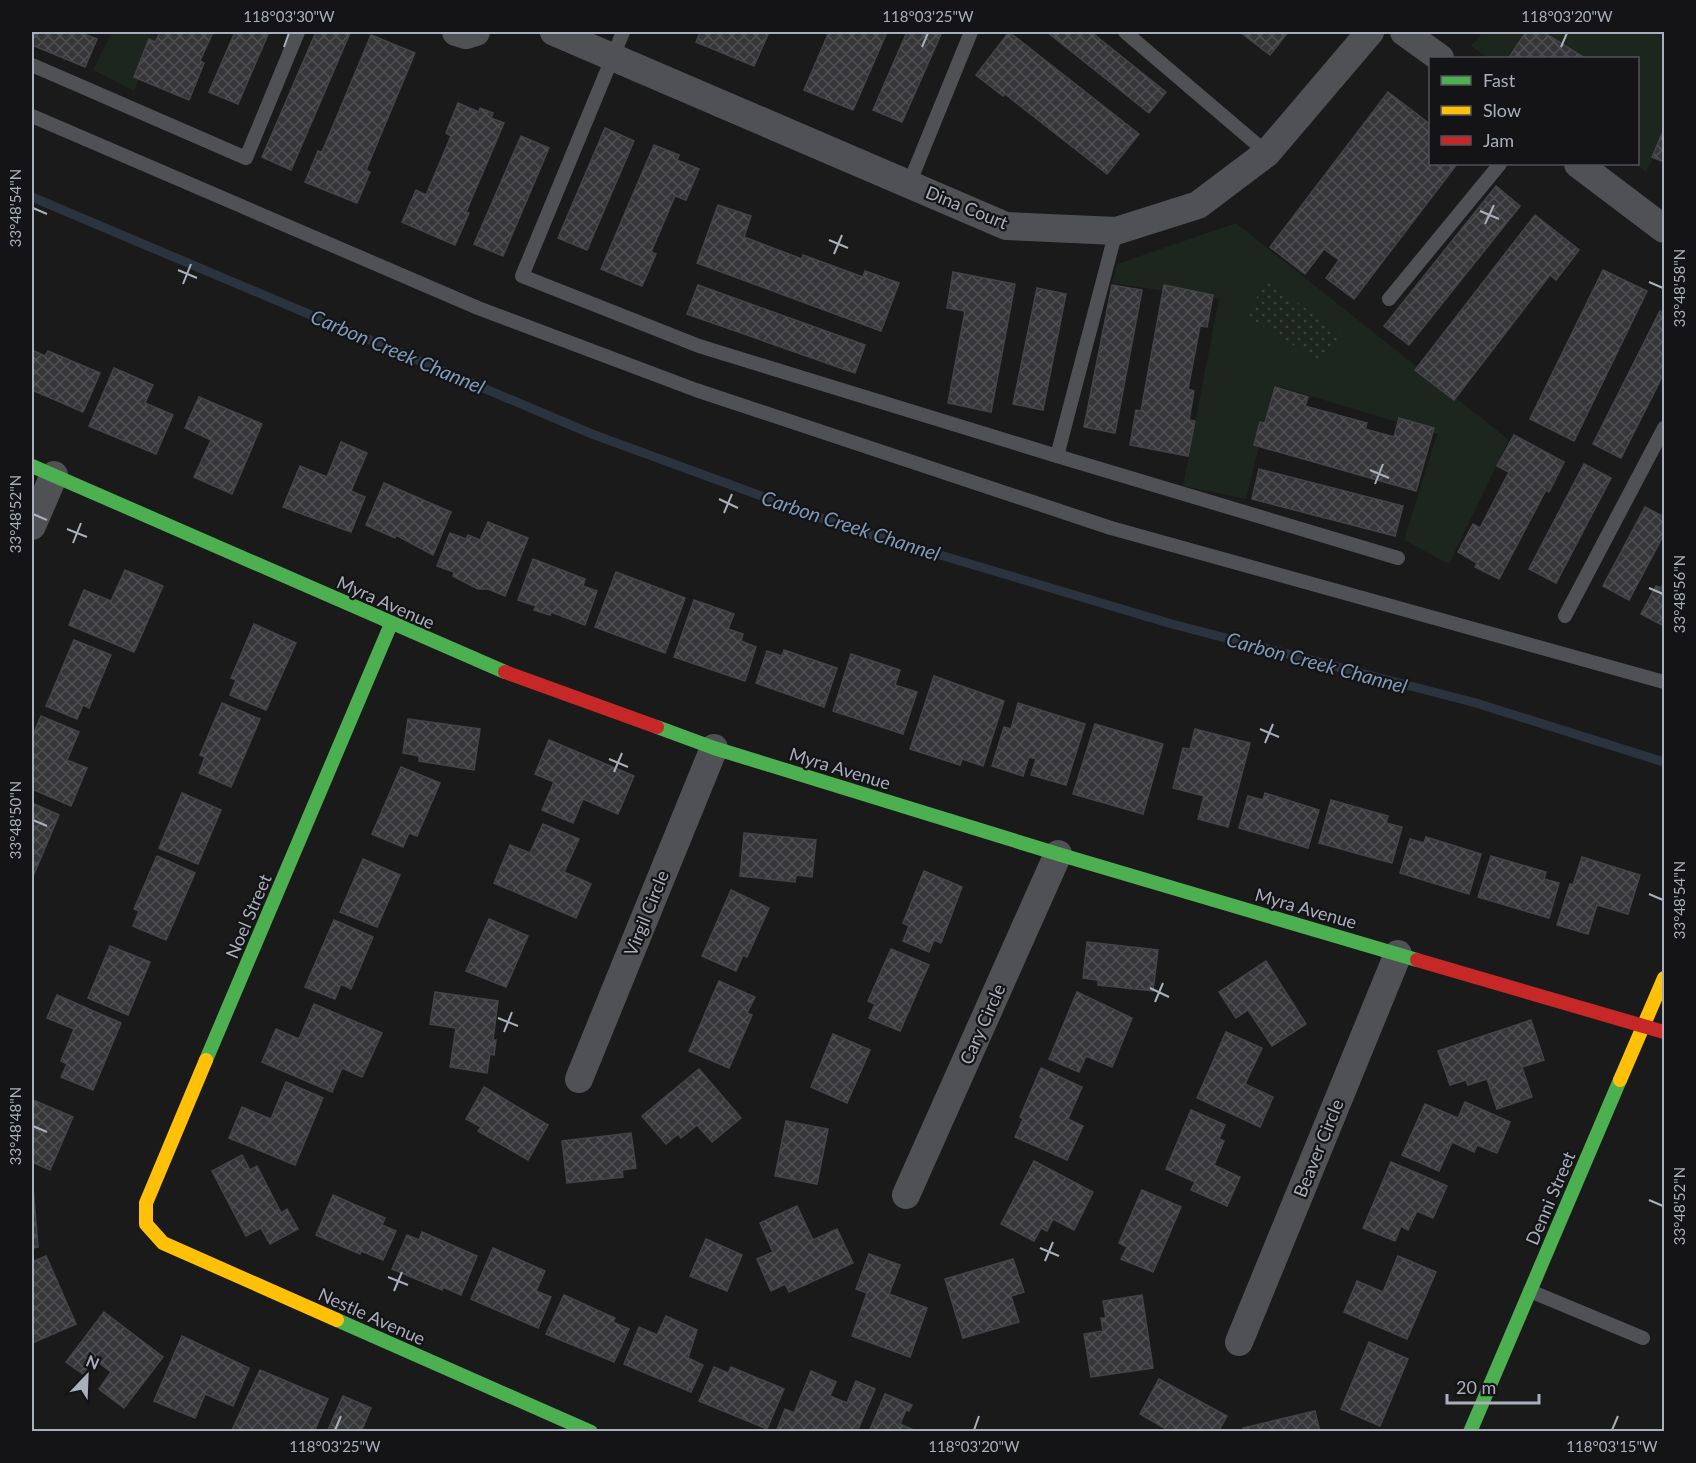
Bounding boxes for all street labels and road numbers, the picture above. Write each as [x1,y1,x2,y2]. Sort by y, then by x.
street label: Dina Court [923,181,1012,234]
street label: Myra Avenue [334,571,438,633]
street label: Myra Avenue [787,742,893,794]
street label: Virgil Circle [619,867,673,959]
street label: Noel Street [220,870,276,961]
street label: Myra Avenue [1253,883,1359,933]
street label: Cary Circle [954,980,1010,1068]
street label: Beaver Circle [1288,1096,1348,1200]
street label: Denni Street [1520,1147,1580,1248]
street label: Nestle Avenue [315,1283,429,1349]

